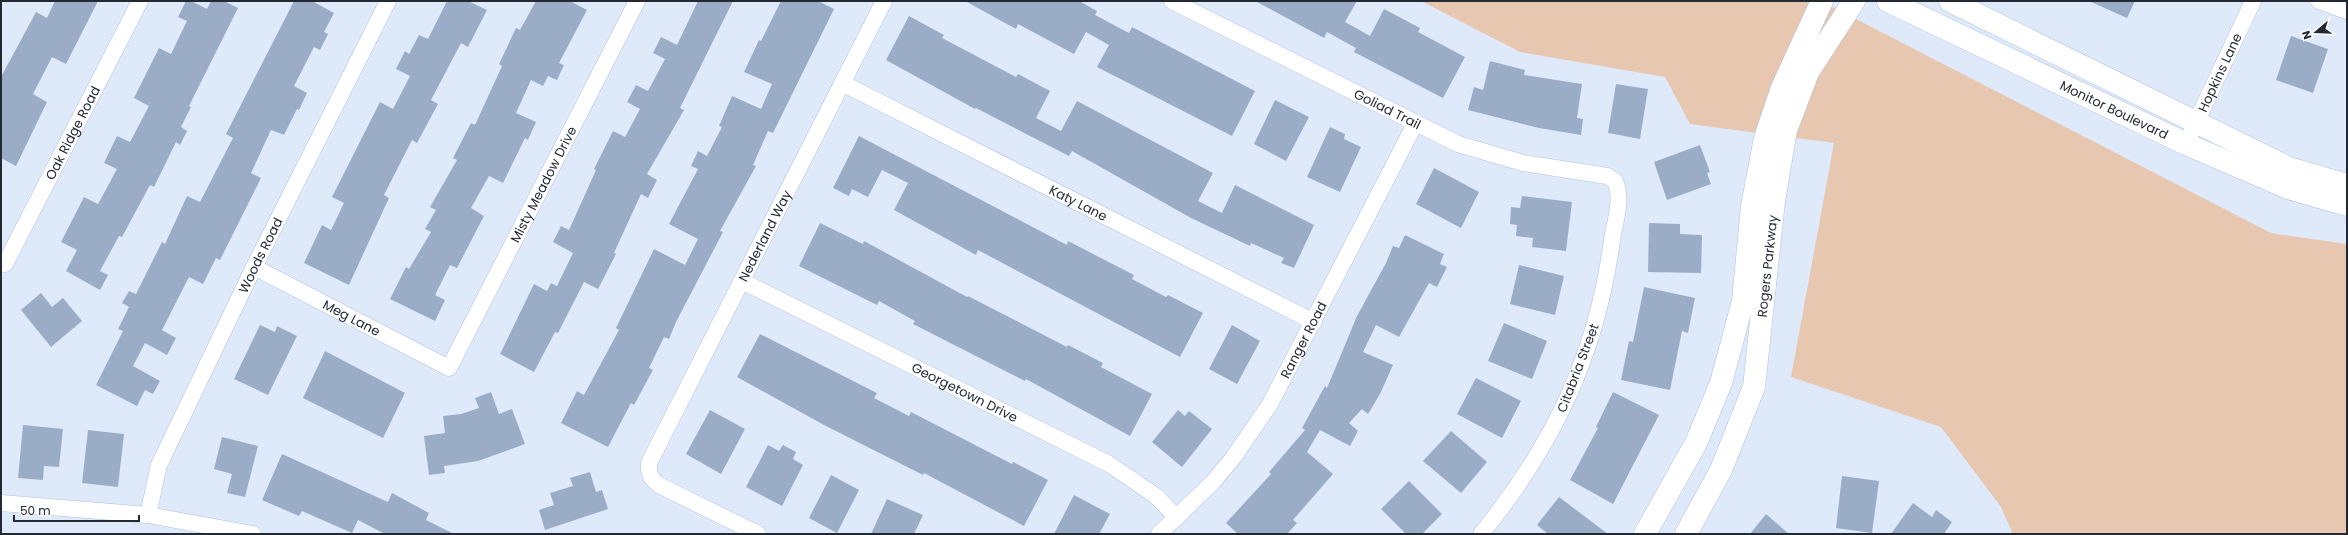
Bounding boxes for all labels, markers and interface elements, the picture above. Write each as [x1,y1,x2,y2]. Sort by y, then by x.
north arrow [2296,12,2336,52]
text: N [2298,29,2315,42]
street label: Hopkins Lane [2193,30,2246,115]
street label: Monitor Boulevard [2057,75,2172,144]
street label: Oak Ridge Road [40,82,104,183]
street label: Goliad Trail [1351,84,1424,134]
street label: Misty Meadow Drive [505,123,581,246]
street label: Katy Lane [1046,180,1111,225]
street label: Nederland Way [733,186,796,285]
street label: Rogers Parkway [1752,213,1782,318]
street label: Woods Road [233,214,287,296]
street label: Meg Lane [320,295,384,340]
street label: Ranger Road [1275,298,1331,381]
street label: Citabria Street [1552,321,1604,415]
street label: Georgetown Drive [909,358,1021,427]
scale bar [14,497,139,523]
text: 50 m [20,502,51,519]

